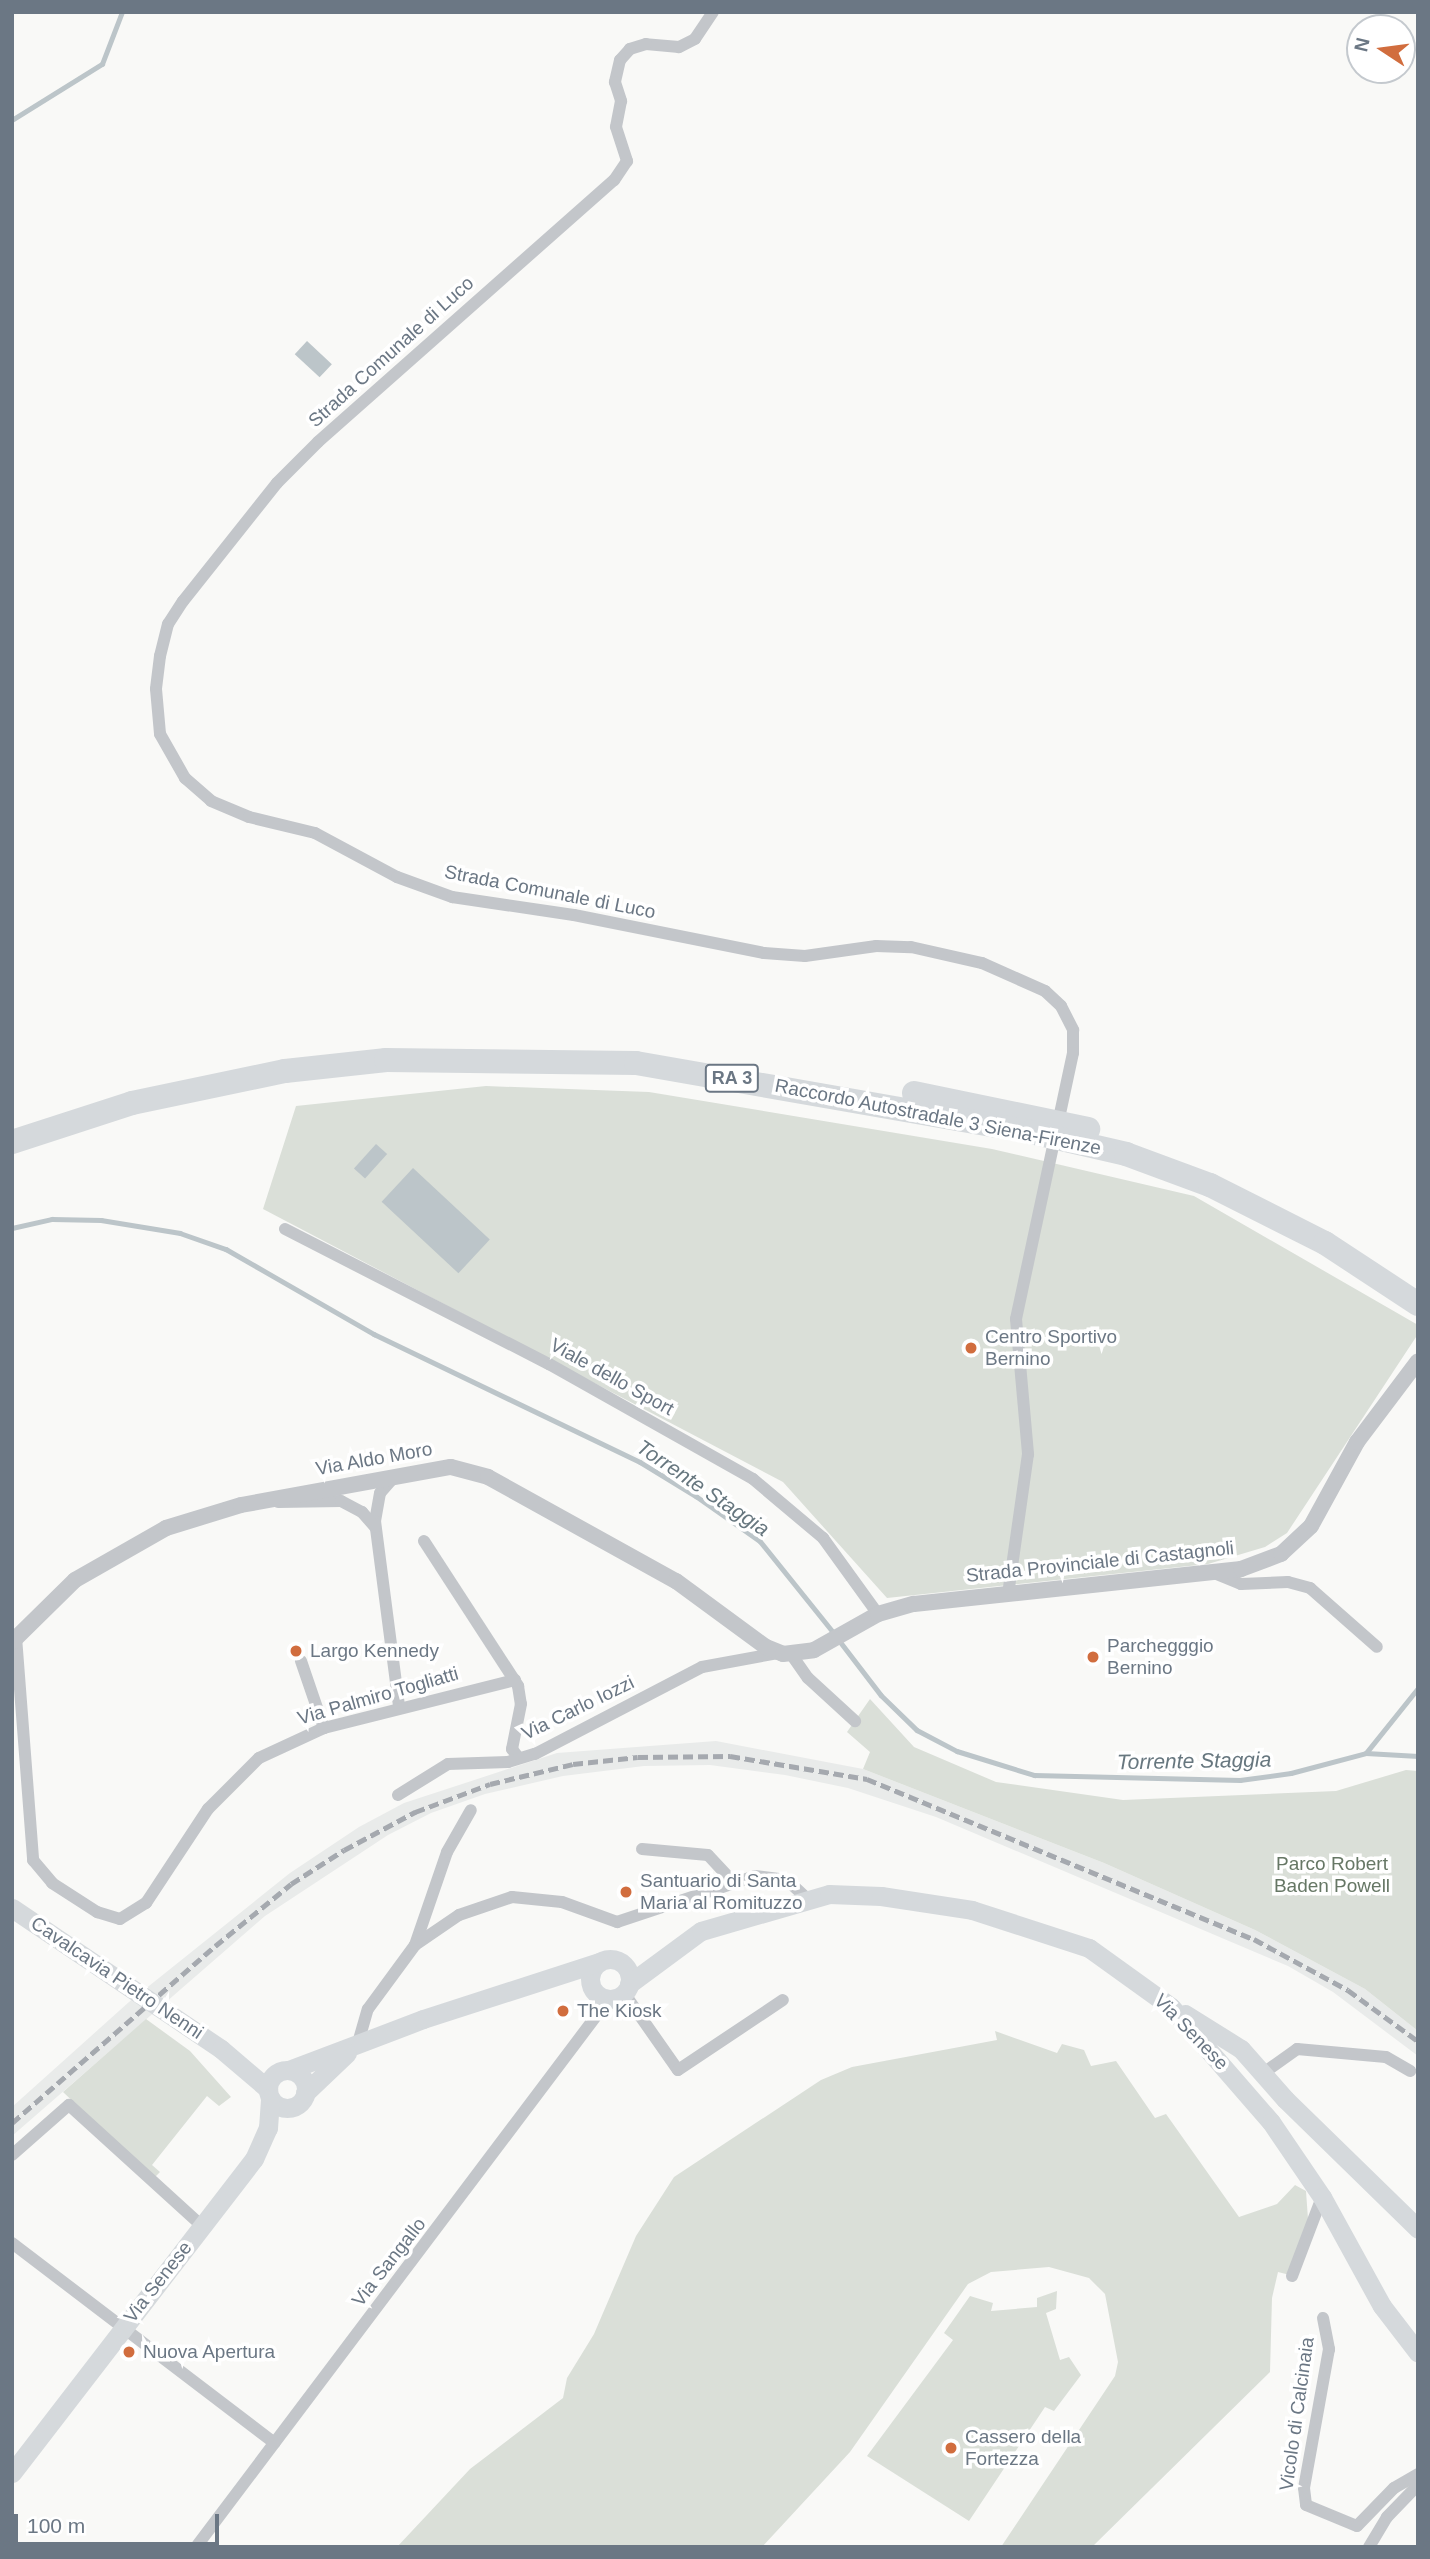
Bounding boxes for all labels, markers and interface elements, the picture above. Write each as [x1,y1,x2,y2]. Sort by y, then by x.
north arrow [1346,14,1416,84]
text: N [1350,36,1374,54]
street label: Strada Comunale di Luco [304,272,478,432]
street label: Strada Comunale di Luco [443,860,657,924]
road number: RA 3 [704,1064,760,1092]
street label: Raccordo Autostradale 3 Siena-Firenze [773,1074,1103,1160]
place label: Centro Sportivo Bernino [985,1326,1117,1370]
street label: Viale dello Sport [546,1334,678,1420]
marker: Centro Sportivo Bernino [963,1340,979,1356]
water label: Torrente Staggia [632,1434,774,1542]
street label: Via Aldo Moro [313,1437,435,1481]
street label: Strada Provinciale di Castagnoli [965,1537,1235,1587]
place label: Parchegggio Bernino [1107,1635,1214,1679]
place label: Largo Kennedy [310,1640,439,1662]
marker: Largo Kennedy [288,1643,304,1659]
marker: Parchegggio Bernino [1085,1649,1101,1665]
street label: Via Palmiro Togliatti [295,1662,461,1730]
street label: Via Carlo Iozzi [518,1671,638,1745]
water label: Torrente Staggia [1117,1747,1271,1775]
park label: Parco Robert Baden Powell [1274,1853,1390,1897]
place label: Santuario di Santa Maria al Romituzzo [640,1870,803,1914]
marker: Santuario di Santa Maria al Romituzzo [618,1884,634,1900]
street label: Cavalcavia Pietro Nenni [27,1912,207,2044]
street label: Via Senese [1149,1989,1233,2075]
place label: The Kiosk [577,2000,661,2022]
marker: The Kiosk [555,2003,571,2019]
street label: Via Sangallo [347,2213,431,2311]
street label: Via Senese [119,2237,197,2327]
street label: Vicolo di Calcinaia [1275,2336,1319,2492]
place label: Nuova Apertura [143,2341,276,2363]
marker: Nuova Apertura [121,2344,137,2360]
place label: Cassero della Fortezza [965,2426,1081,2470]
marker: Cassero della Fortezza [943,2440,959,2456]
scale bar [18,2500,222,2544]
text: 100 m [27,2514,85,2537]

